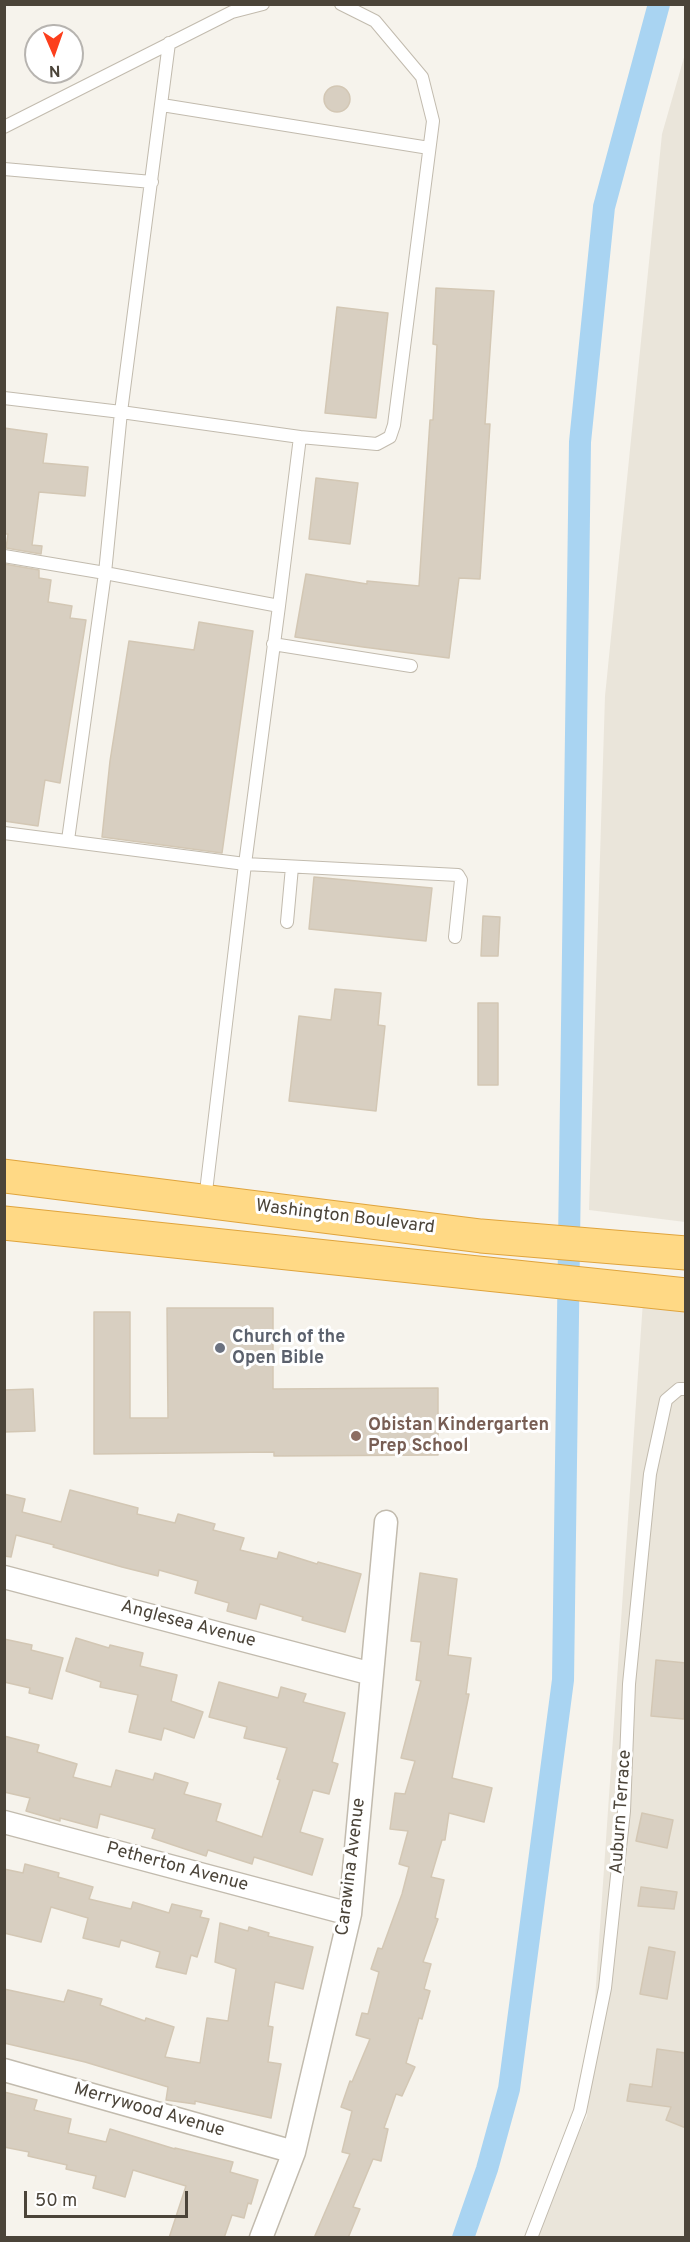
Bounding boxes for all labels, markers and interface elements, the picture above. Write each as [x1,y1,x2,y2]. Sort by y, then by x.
north arrow [24,24,84,84]
text: N [48,60,61,80]
street label: Washington Boulevard [254,1196,436,1240]
place label: Church of the Open Bible [232,1327,345,1370]
marker: Church of the Open Bible [213,1341,227,1355]
place label: Obistan Kindergarten Prep School [368,1415,549,1458]
marker: Obistan Kindergarten Prep School [349,1429,363,1443]
street label: Anglesea Avenue [118,1597,258,1653]
street label: Auburn Terrace [607,1749,637,1875]
street label: Carawina Avenue [333,1797,371,1937]
street label: Petherton Avenue [104,1839,250,1897]
street label: Merrywood Avenue [71,2079,227,2143]
scale bar [27,2179,190,2217]
text: 50 m [35,2190,77,2213]

